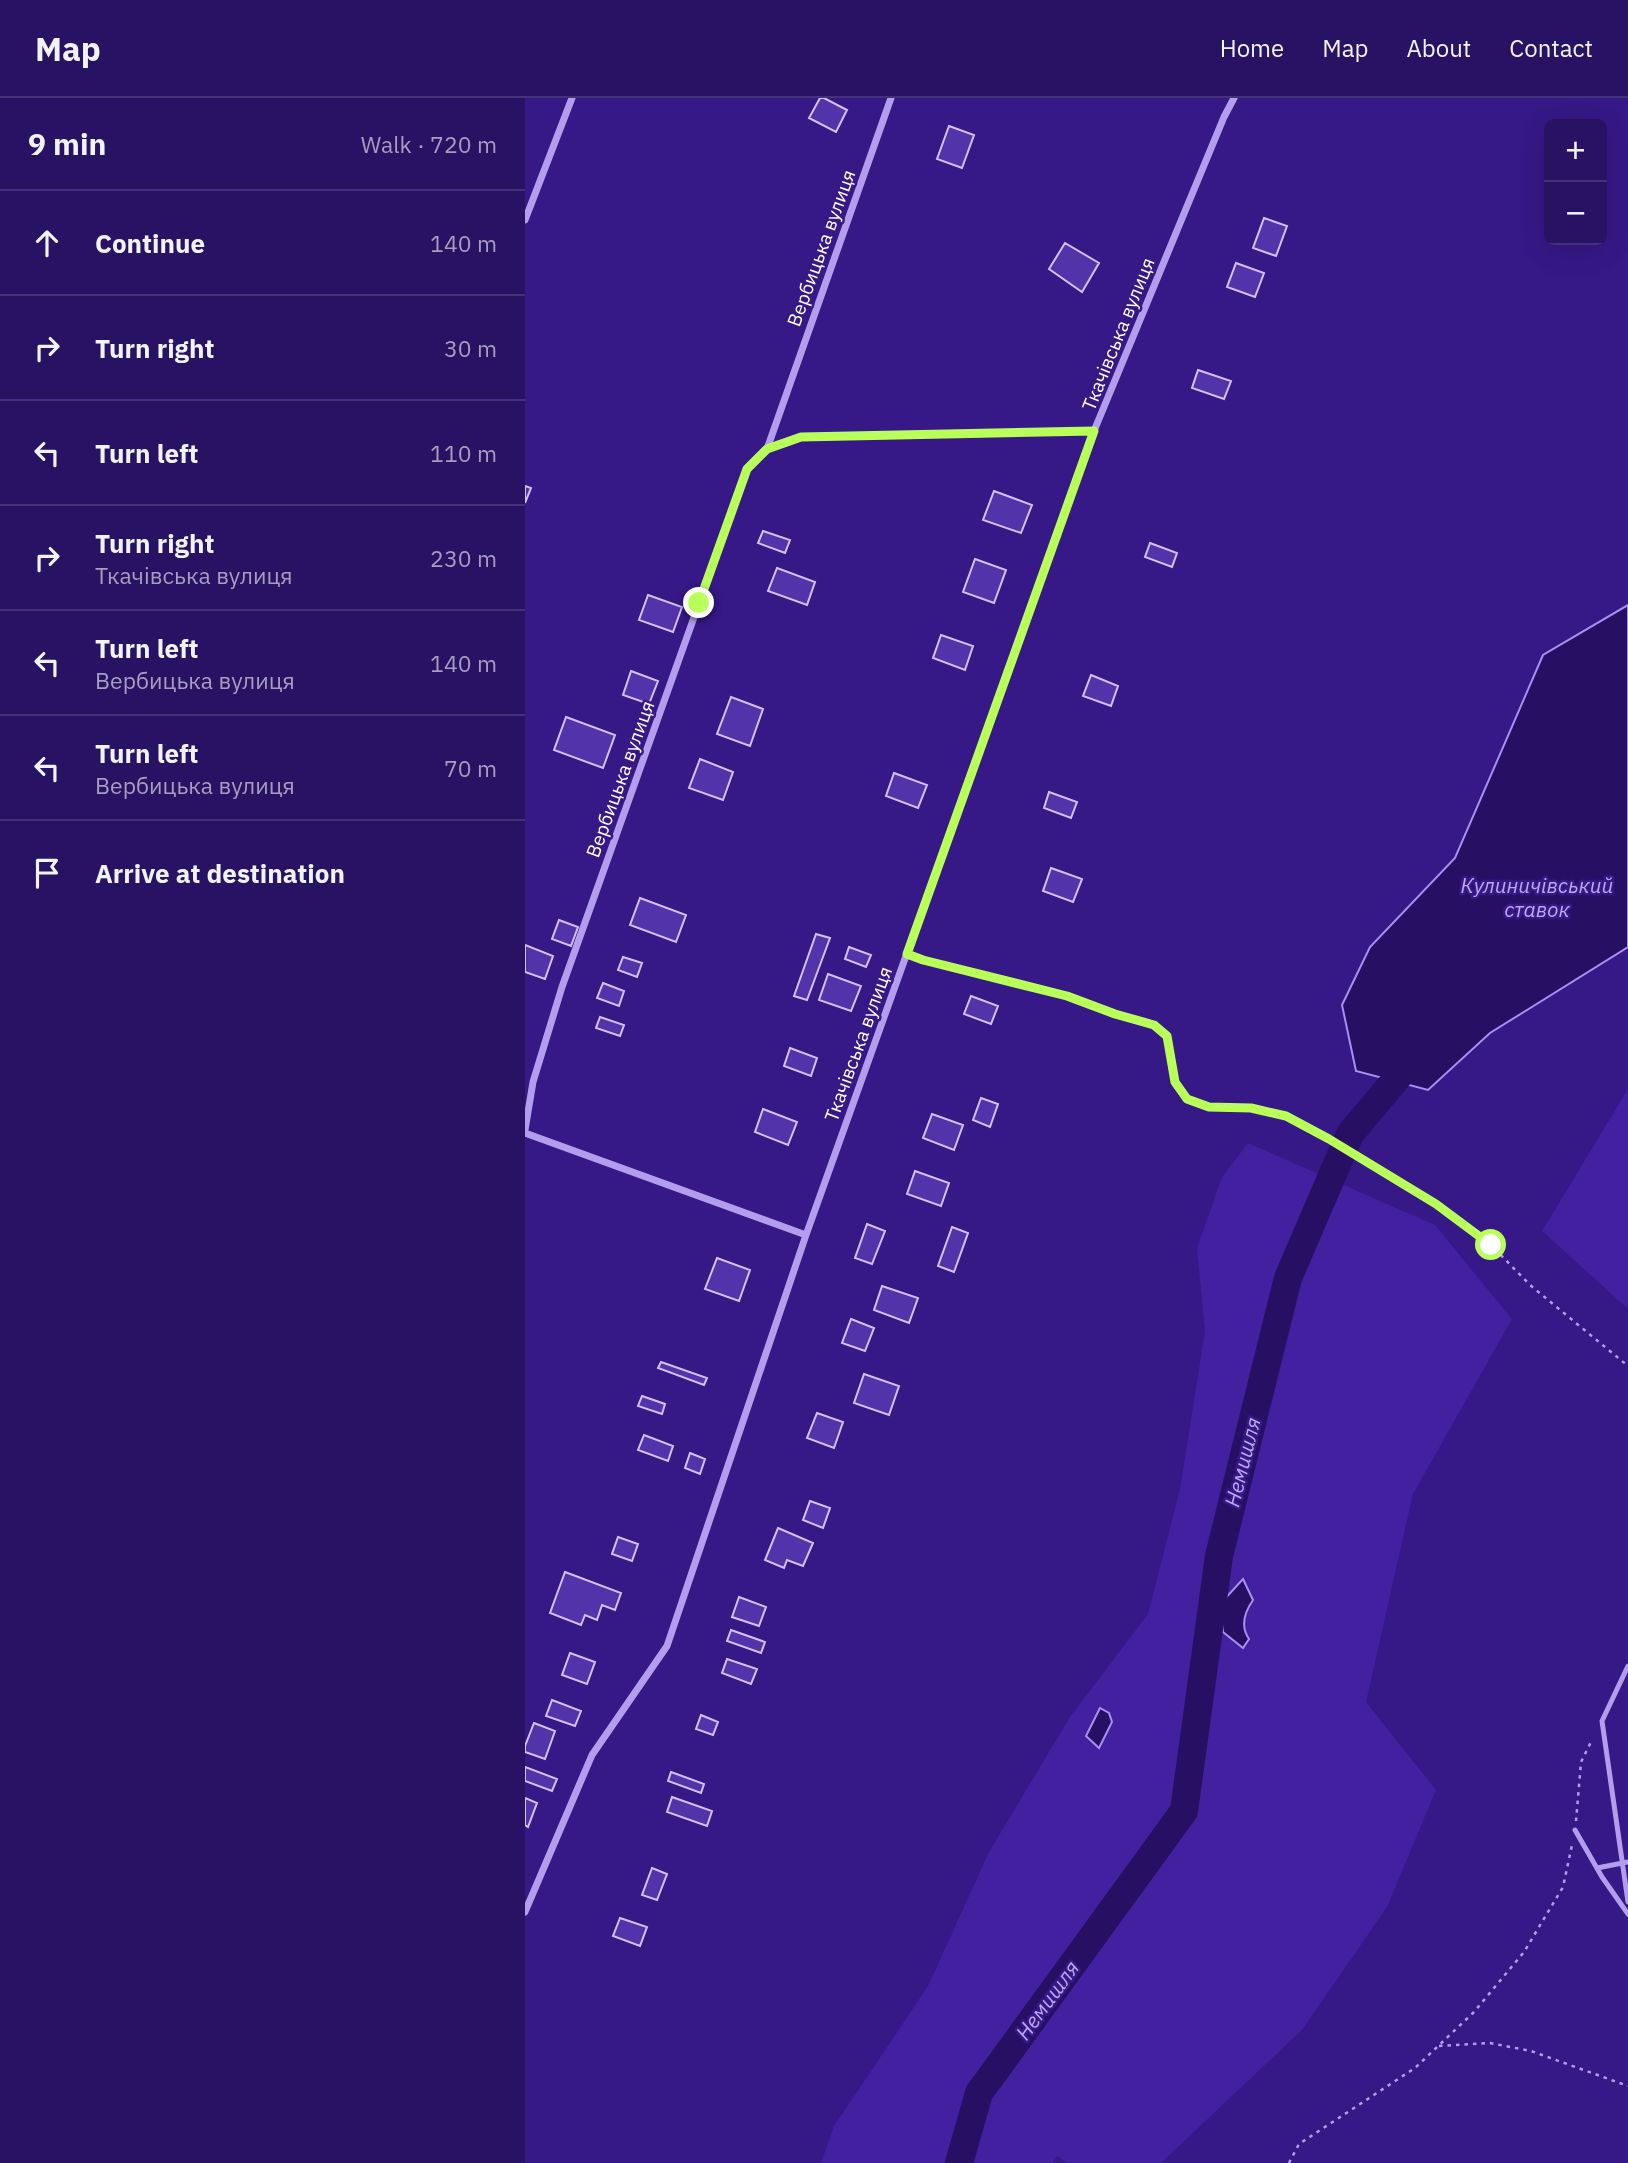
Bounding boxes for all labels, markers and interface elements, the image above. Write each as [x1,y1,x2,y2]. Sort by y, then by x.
text: Map [35,27,101,70]
text: Home [1220,32,1284,64]
text: Map [1322,32,1368,64]
text: About [1406,32,1471,64]
text: Contact [1509,32,1593,64]
map controls [1544,119,1607,245]
button: + [1544,119,1607,182]
text: 9 min [28,124,106,163]
text: Walk · 720 m [361,129,497,159]
street label: Вербицька вулиця [781,166,861,330]
button: − [1544,182,1607,245]
icon: ahead [28,224,66,262]
text: Continue [95,226,205,260]
text: 140 m [430,228,497,258]
street label: Ткачівська вулиця [1076,254,1160,414]
icon: right [28,329,66,367]
text: Turn right [95,331,214,365]
text: 30 m [444,333,497,363]
icon: left [28,434,66,472]
text: Turn left [95,436,198,470]
text: 110 m [430,438,497,468]
text: Turn right [95,526,214,560]
icon: right [28,539,66,577]
text: 230 m [430,543,497,573]
text: Ткачівська вулиця [95,560,293,590]
route end [683,587,714,618]
text: Turn left [95,631,198,665]
icon: left [28,644,66,682]
text: 140 m [430,648,497,678]
text: Вербицька вулиця [95,665,295,695]
street label: Вербицька вулиця [580,697,660,861]
text: Turn left [95,736,198,770]
icon: left [28,749,66,787]
text: 70 m [444,753,497,783]
text: Вербицька вулиця [95,770,295,800]
icon: arrive [28,854,66,892]
text: Arrive at destination [95,856,345,890]
water label: Кулиничівський ставок [1461,871,1613,923]
street label: Ткачівська вулиця [819,963,897,1125]
route start [1475,1229,1506,1260]
water label: Немишля [1217,1414,1267,1510]
water label: Немишля [1009,1955,1085,2045]

